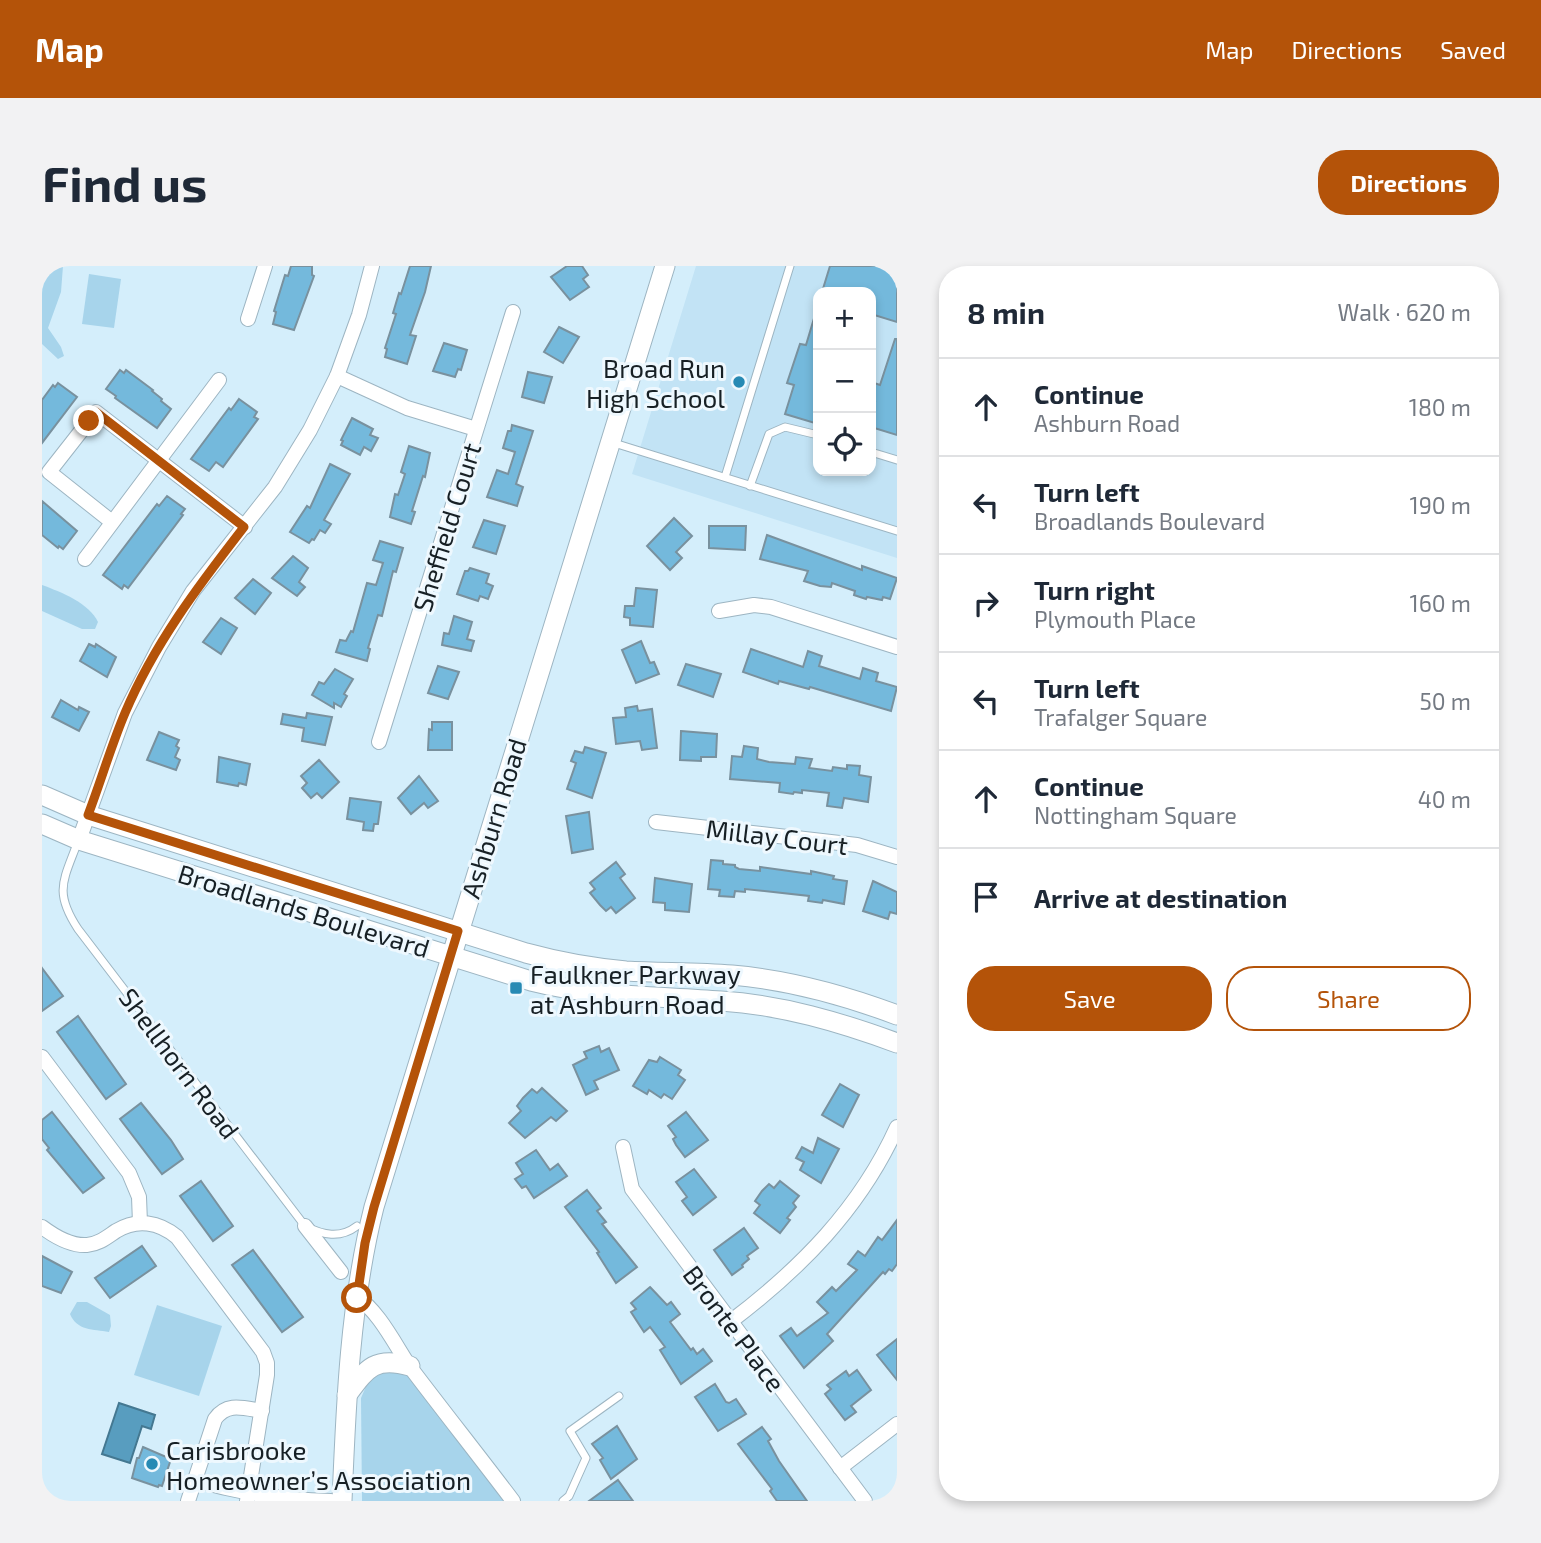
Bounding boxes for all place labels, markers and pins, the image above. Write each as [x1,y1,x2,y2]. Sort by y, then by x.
place label: Broad Run High School [586,352,725,413]
marker: Broad Run High School [731,374,747,390]
place label: Faulkner Parkway at Ashburn Road [530,958,741,1019]
marker: Faulkner Parkway at Ashburn Road [508,980,524,996]
place label: Carisbrooke Homeowner’s Association [166,1434,471,1495]
marker: Carisbrooke Homeowner’s Association [144,1456,160,1472]

